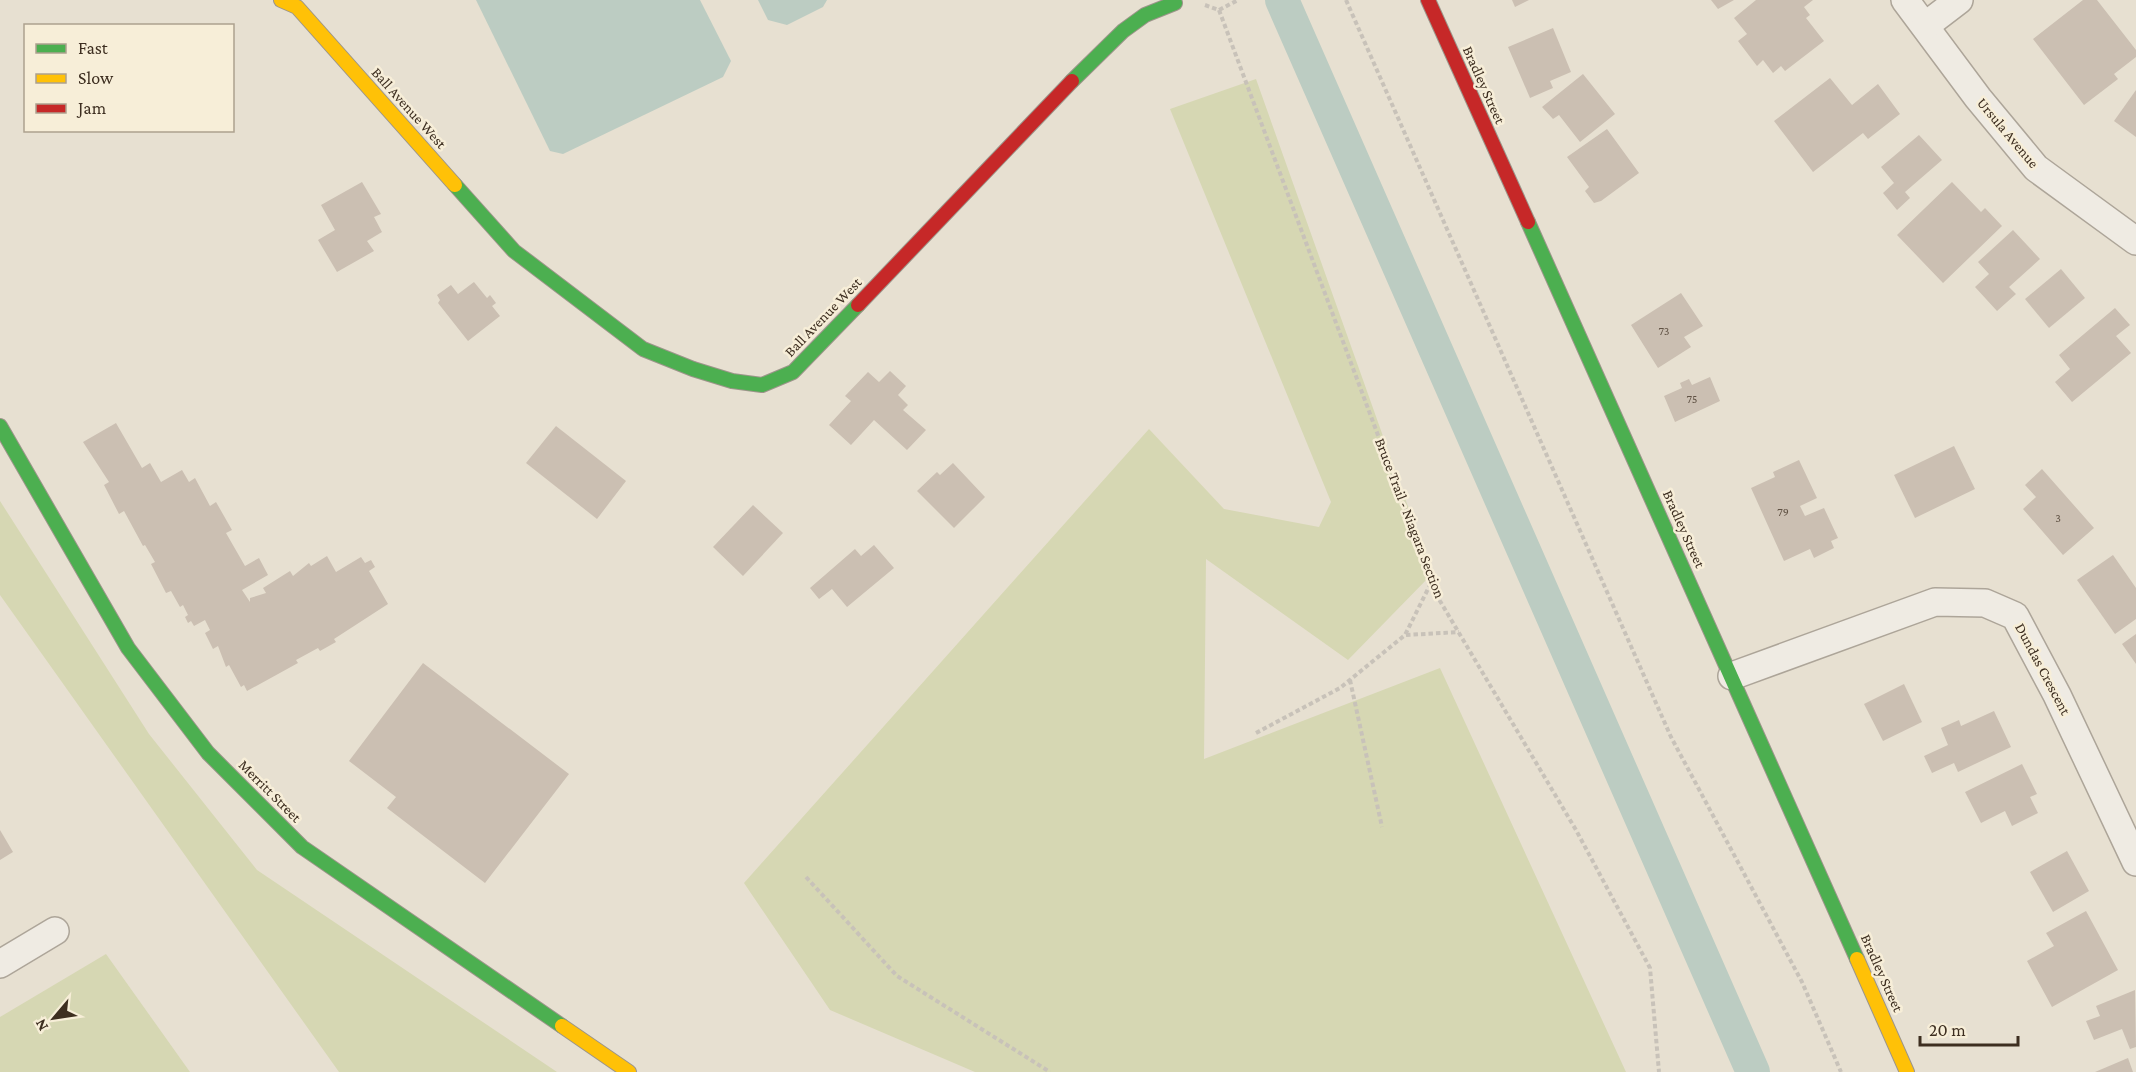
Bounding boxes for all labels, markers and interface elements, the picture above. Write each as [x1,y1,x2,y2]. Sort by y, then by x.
legend [24,24,234,132]
text: Fast [78,38,109,58]
street label: Bradley Street [1459,44,1509,128]
street label: Ball Avenue West [368,64,450,153]
text: Slow [78,68,114,88]
street label: Ursula Avenue [1974,95,2042,172]
text: Jam [76,98,107,118]
street label: Ball Avenue West [781,274,865,360]
house number: 73 [1658,324,1670,338]
house number: 75 [1686,392,1698,406]
street label: Bruce Trail - Niagara Section [1371,436,1448,601]
street label: Bradley Street [1659,488,1709,572]
house number: 79 [1777,505,1789,519]
house number: 3 [2055,511,2061,525]
street label: Dundas Crescent [2012,620,2074,719]
street label: Merritt Street [236,757,305,826]
street label: Bradley Street [1857,932,1907,1016]
north arrow [24,988,84,1048]
scale bar [1920,1009,2018,1047]
text: N [31,1016,51,1034]
text: 20 m [1929,1020,1966,1040]

